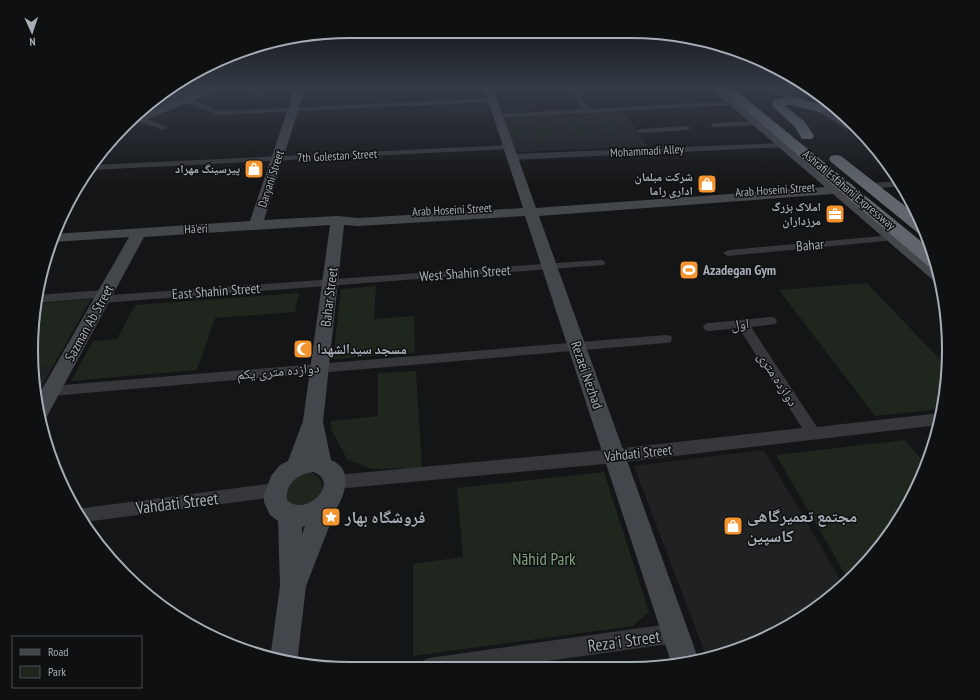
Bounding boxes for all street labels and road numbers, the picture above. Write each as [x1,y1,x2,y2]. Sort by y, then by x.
street label: Mohammadi Alley [610,141,685,160]
street label: 7th Golestan Street [297,146,378,165]
street label: Ashrafi Esfahani Expressway [800,146,899,233]
street label: Daryani Street [254,148,287,209]
street label: Arab Hoseini Street [735,179,816,200]
street label: Arab Hoseini Street [412,200,493,219]
street label: Hā'eri [184,220,208,237]
street label: Bahar [795,235,825,255]
street label: West Shahin Street [419,261,511,285]
street label: Bahar Street [316,266,342,328]
street label: East Shahin Street [171,279,261,303]
street label: Sazman Ab Street [61,281,117,364]
street label: اول [730,314,750,334]
street label: Rezaei Nezhad [567,339,607,411]
street label: دوازده متری [754,348,802,410]
street label: دوازده متری یکم [236,358,320,385]
street label: Vahdati Street [602,440,673,466]
street label: Vahdati Street [134,487,220,519]
street label: Reza'i Street [586,625,662,657]

